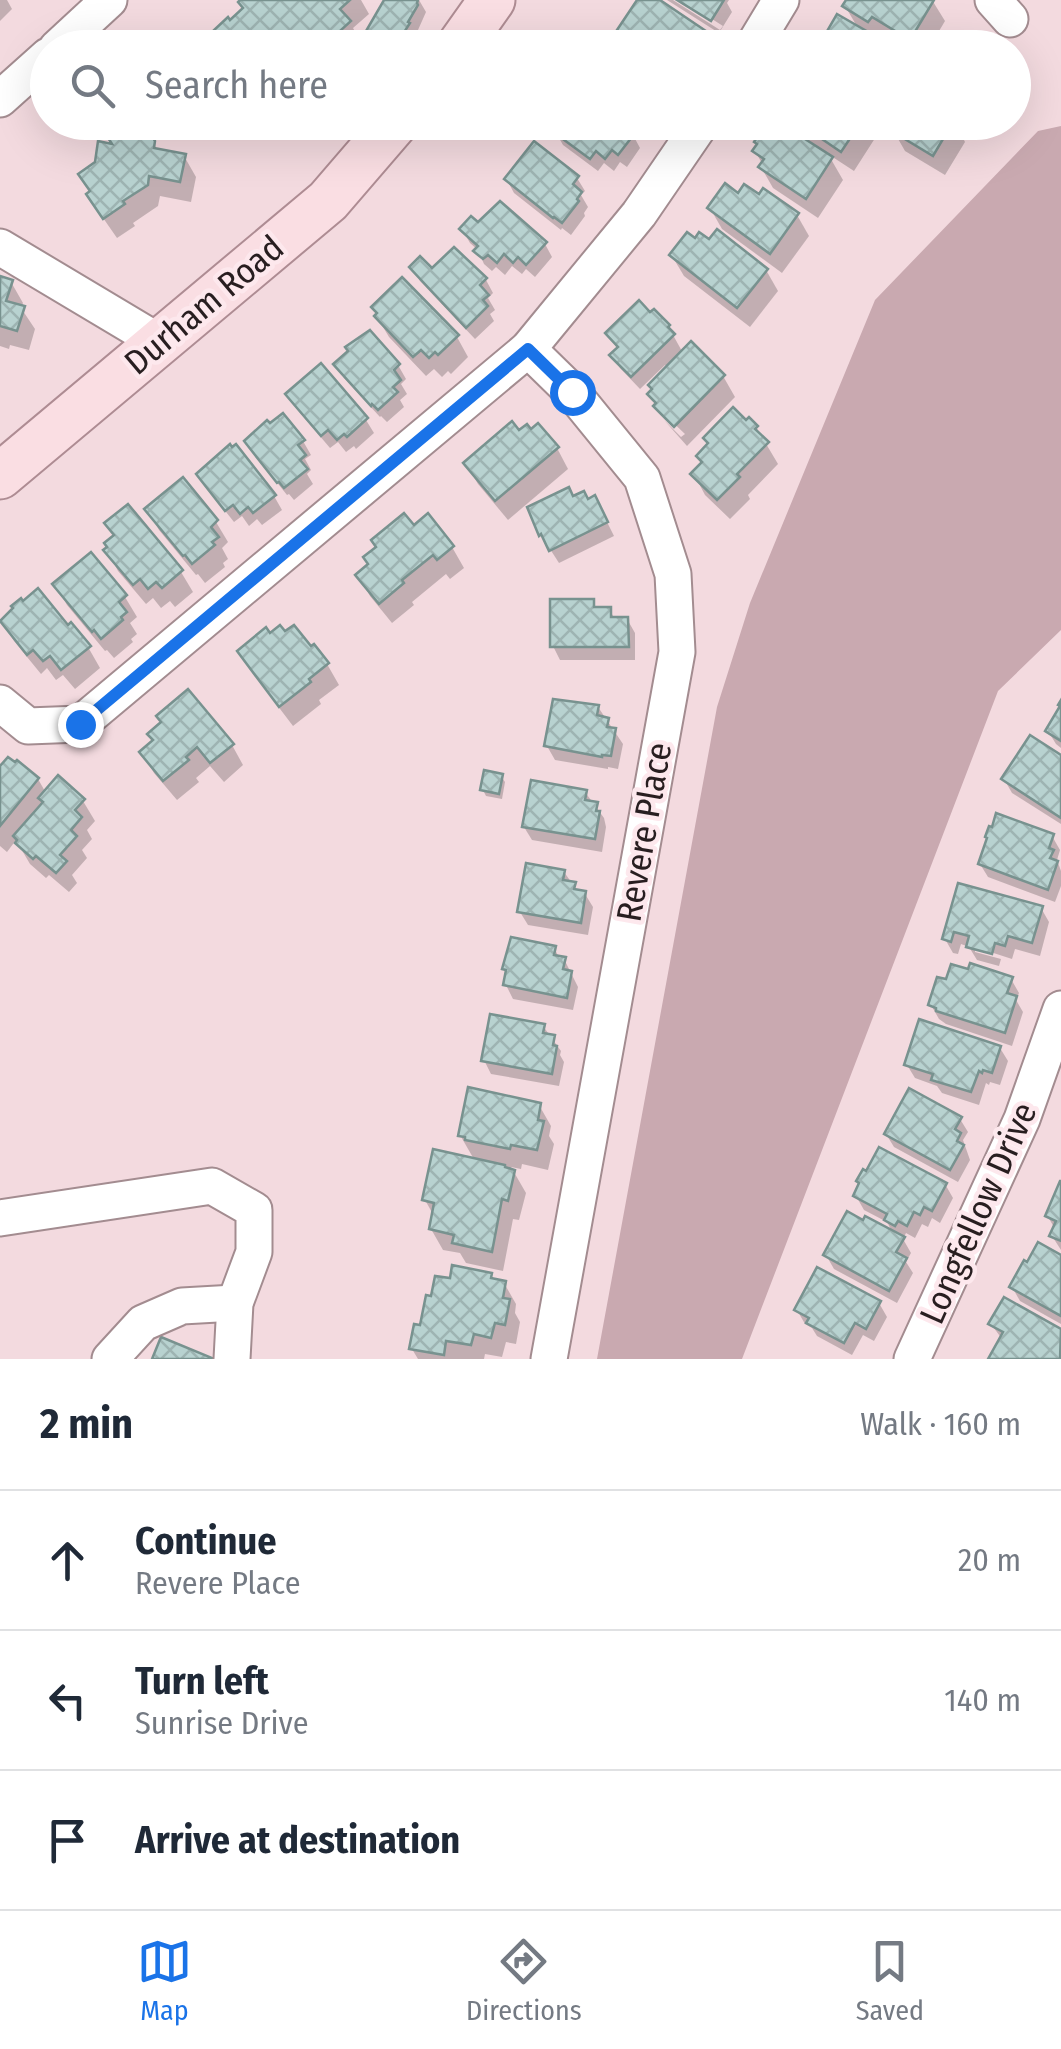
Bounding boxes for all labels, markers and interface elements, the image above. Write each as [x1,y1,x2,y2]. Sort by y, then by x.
search box [30,30,1031,140]
icon: search [65,58,120,113]
text: Search here [145,62,328,108]
street label: Durham Road [116,227,292,383]
route start [550,370,596,416]
route end [58,702,104,748]
street label: Revere Place [608,739,680,925]
street label: Longfellow Drive [910,1096,1046,1330]
text: 2 min [40,1399,133,1449]
text: Walk · 160 m [860,1405,1021,1443]
text: Continue [135,1518,276,1564]
icon: ahead [40,1533,95,1588]
text: 20 m [958,1541,1021,1579]
text: Revere Place [135,1564,300,1602]
text: Turn left [135,1658,269,1704]
icon: left [40,1673,95,1728]
text: 140 m [944,1681,1021,1719]
text: Sunrise Drive [135,1704,308,1742]
icon: arrive [40,1813,95,1868]
text: Arrive at destination [135,1817,460,1863]
tab: Map [137,1934,192,2027]
tab: Directions [466,1934,582,2027]
tab: Saved [856,1934,924,2027]

